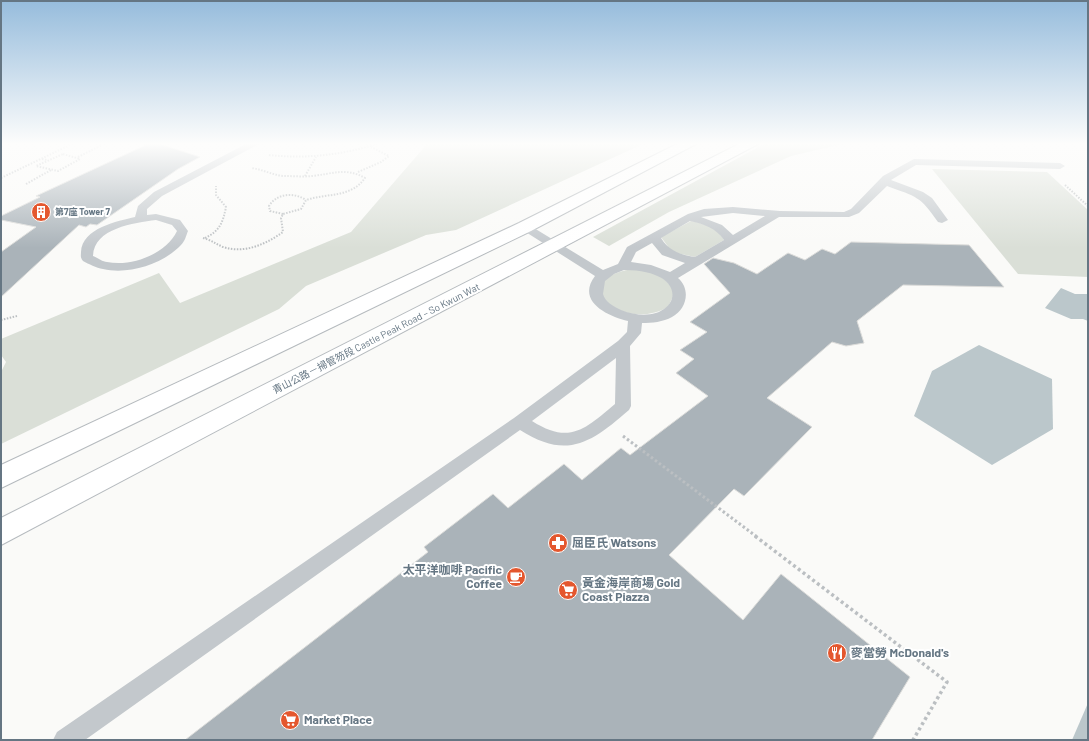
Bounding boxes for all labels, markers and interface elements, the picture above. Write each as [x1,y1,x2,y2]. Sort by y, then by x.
building icon: 第7座 Tower 7 [30,201,52,223]
place label: 第7座 Tower 7 [55,206,110,217]
street label: 青山公路－掃管笏段 Castle Peak Road – So Kwun Wat [270,280,482,396]
pharmacy icon: 屈臣氏 Watsons [547,532,569,554]
place label: 屈臣氏 Watsons [572,535,656,549]
place label: 太平洋咖啡 Pacific Coffee [403,562,503,590]
cafe icon: 太平洋咖啡 Pacific Coffee [505,566,527,588]
place label: 黃金海岸商場 Gold Coast Piazza [582,575,680,603]
supermarket icon: 黃金海岸商場 Gold Coast Piazza [557,579,579,601]
restaurant icon: 麥當勞 McDonald's [826,642,848,664]
place label: 麥當勞 McDonald's [851,645,949,659]
supermarket icon: Market Place [279,709,301,731]
place label: Market Place [304,712,373,726]

